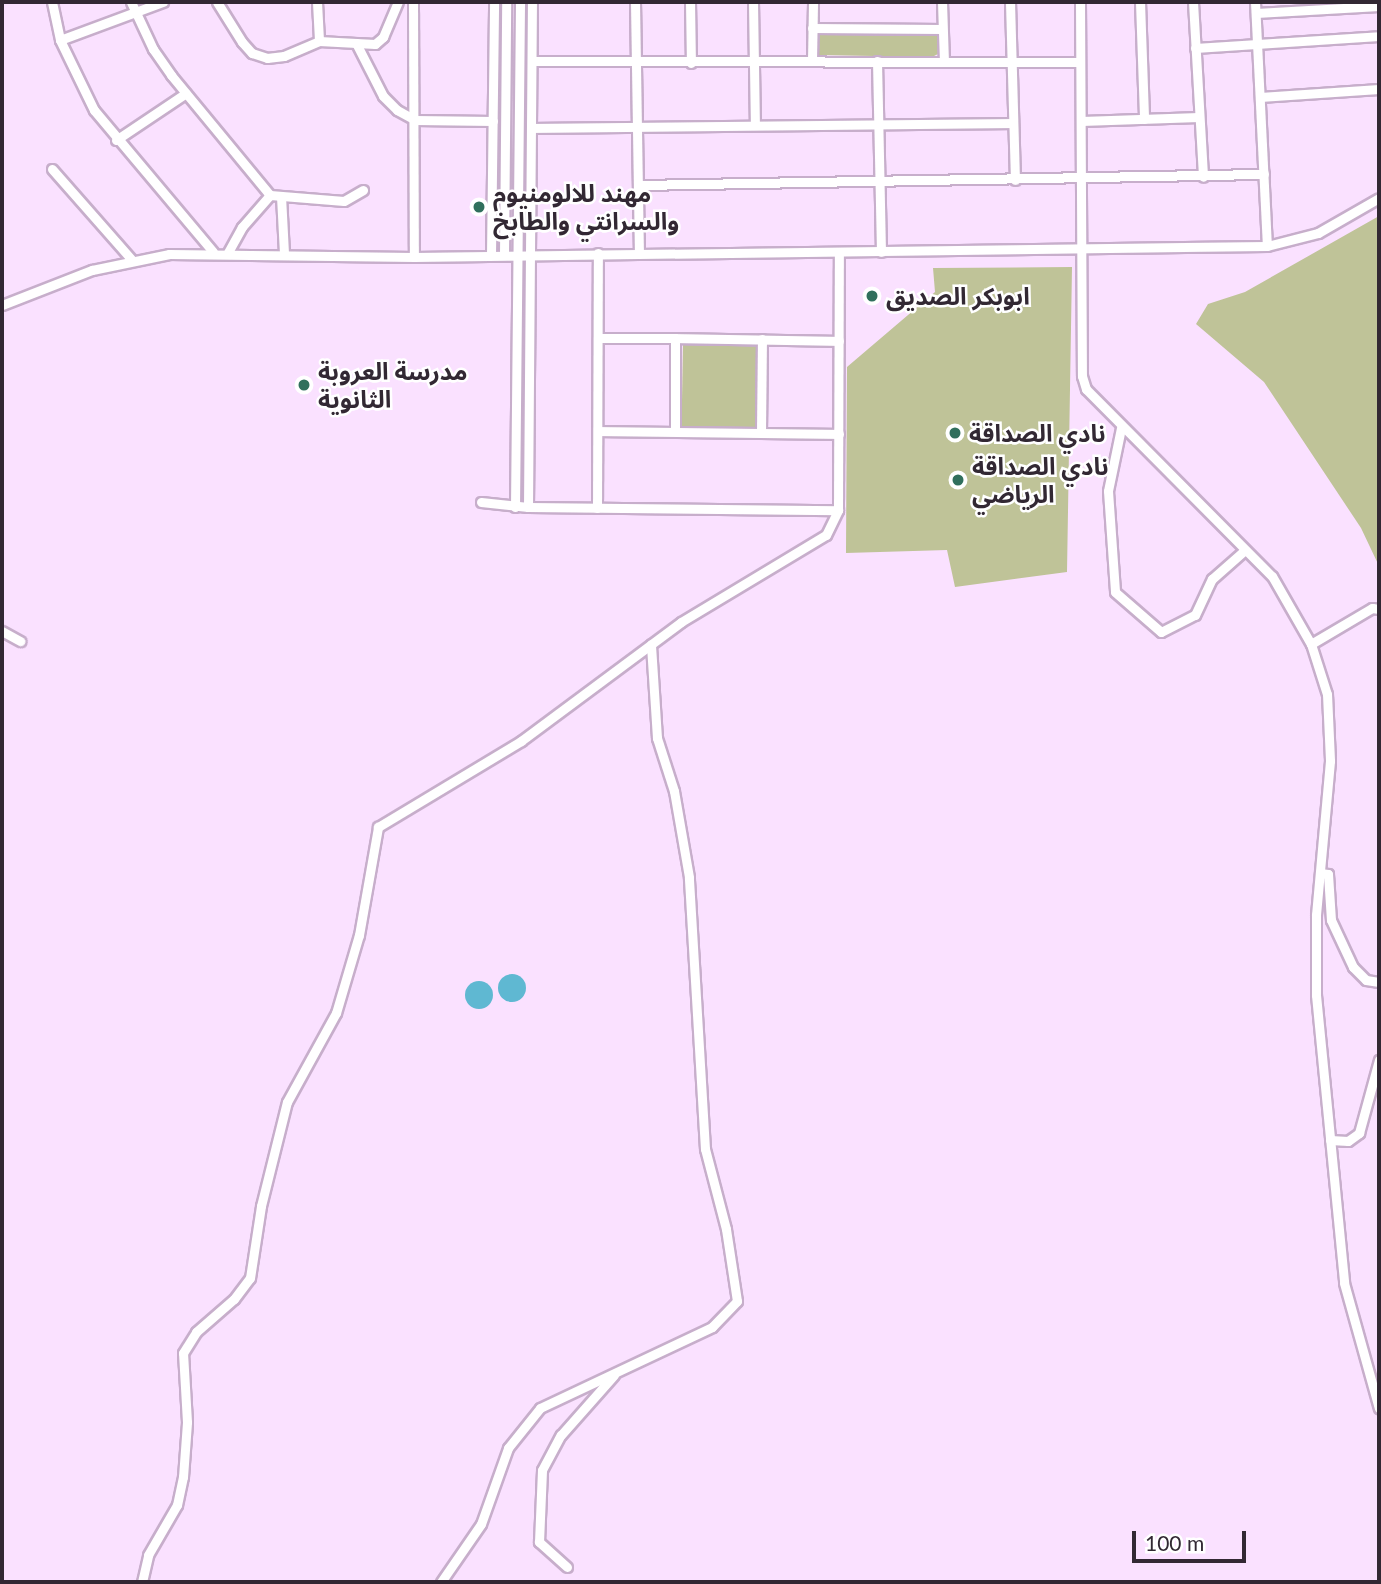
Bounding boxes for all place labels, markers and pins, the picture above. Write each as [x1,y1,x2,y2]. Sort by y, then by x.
place label: مهند للالومنيوم والسرانتي والطابخ [493,179,679,235]
marker: مهند للالومنيوم والسرانتي والطابخ [471,199,487,215]
place label: ابوبكر الصديق [886,282,1030,310]
marker: ابوبكر الصديق [864,288,880,304]
place label: مدرسة العروبة الثانوية [318,357,467,413]
marker: مدرسة العروبة الثانوية [296,377,312,393]
place label: نادي الصداقة [969,419,1106,447]
marker: نادي الصداقة [947,425,963,441]
place label: نادي الصداقة الرياضي [972,452,1109,508]
marker: نادي الصداقة الرياضي [950,472,966,488]

